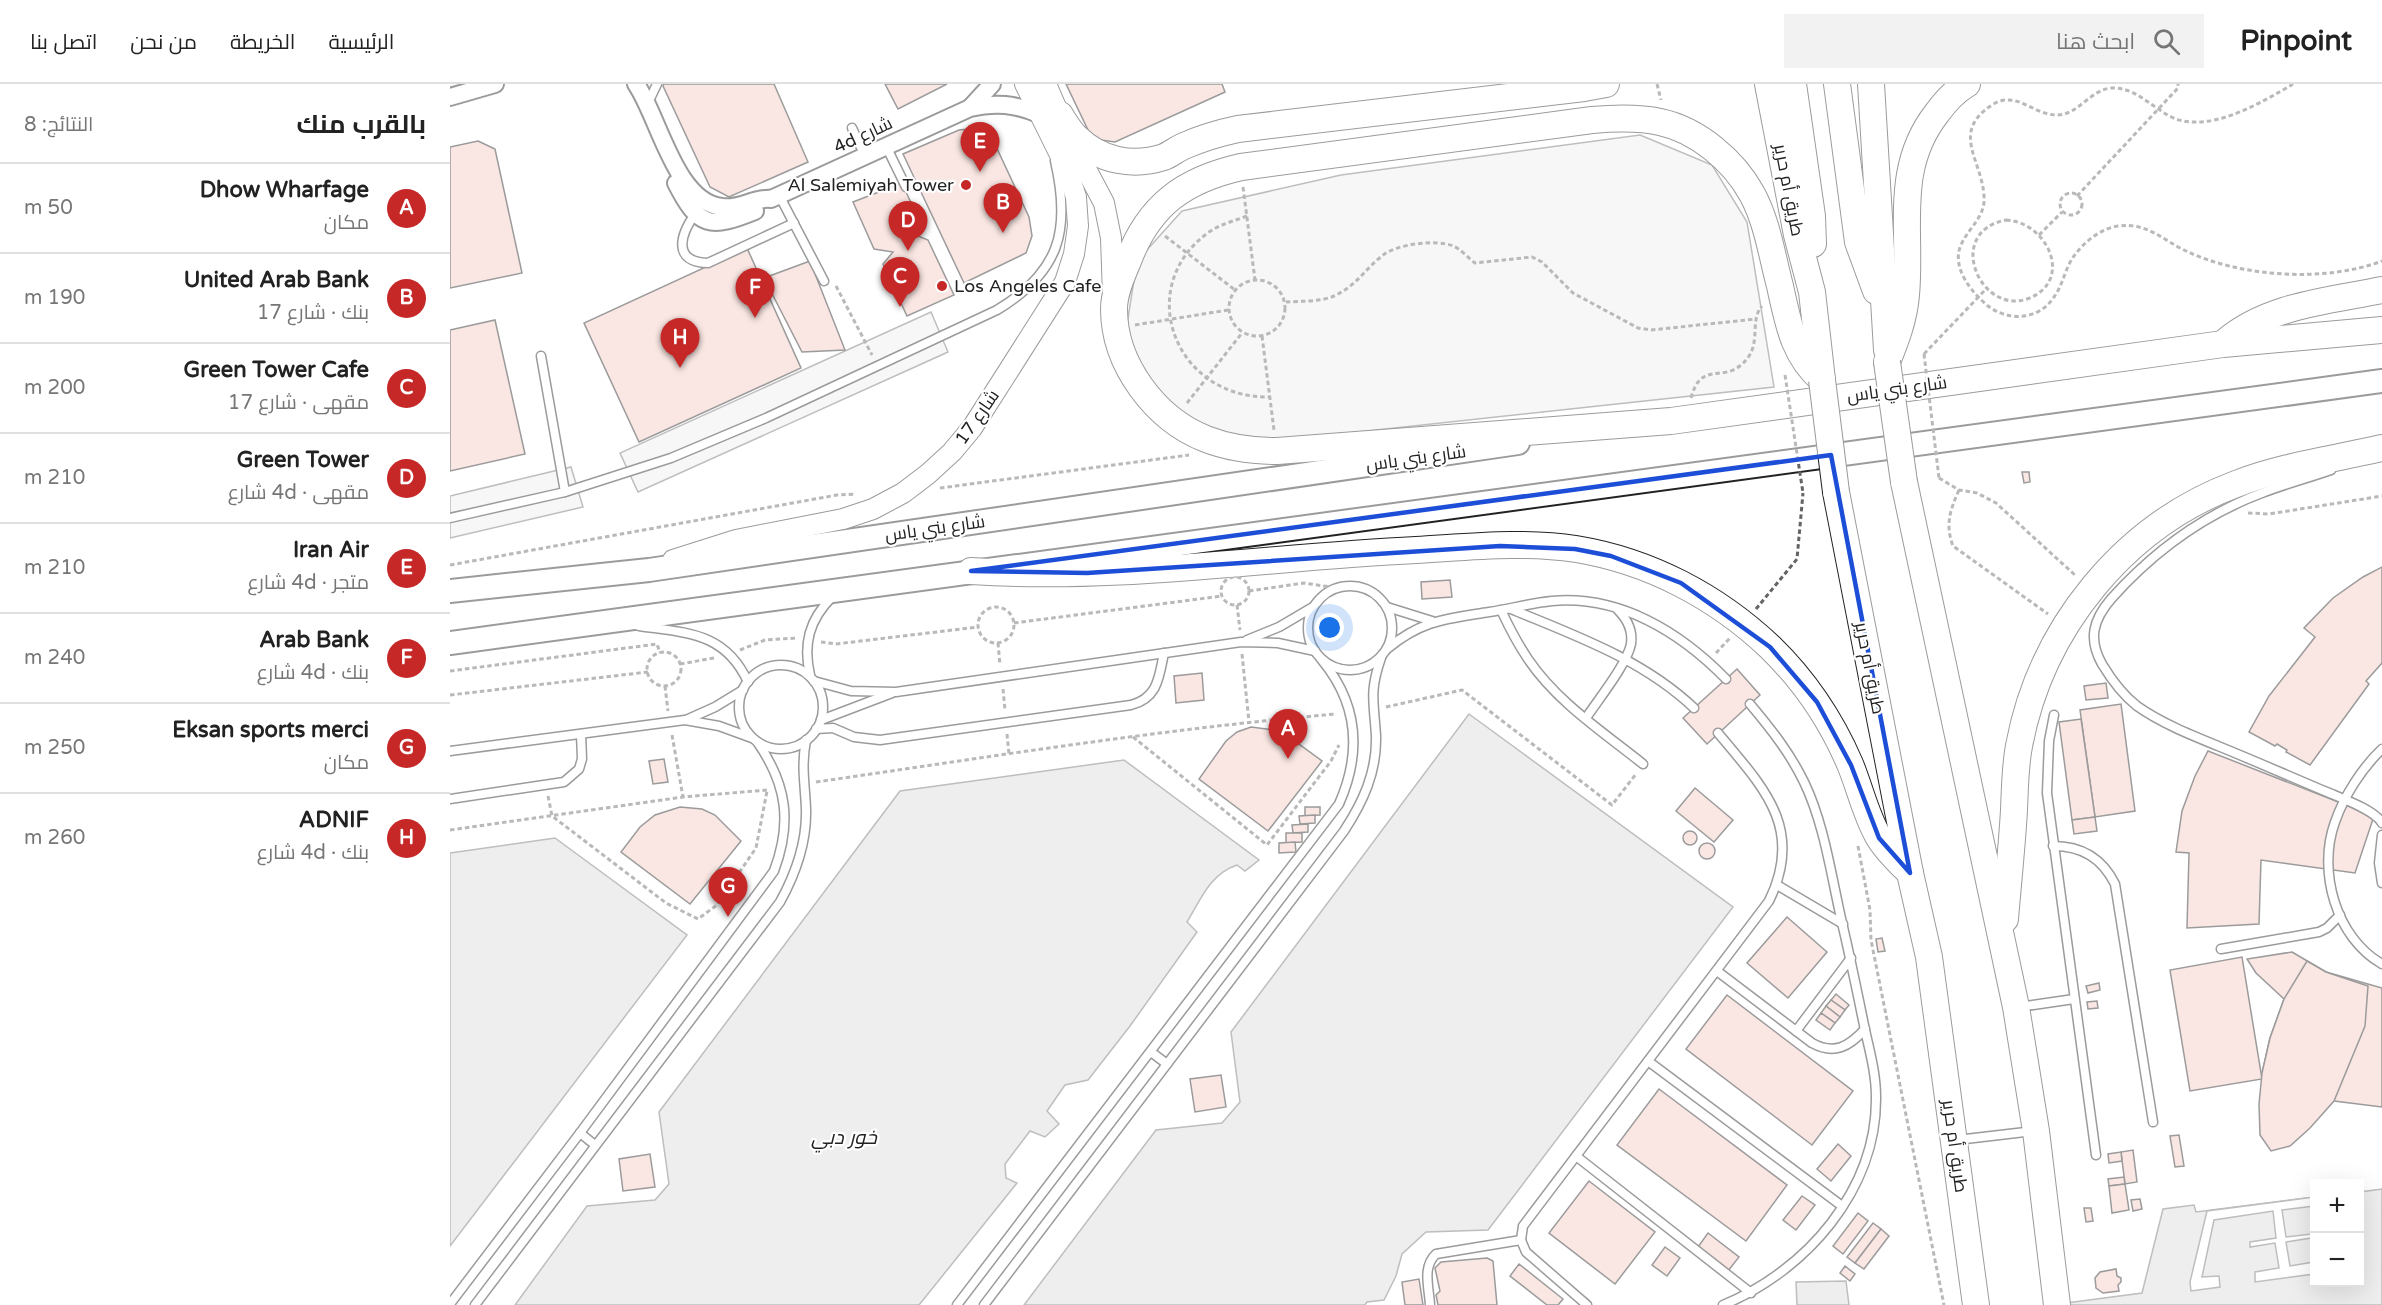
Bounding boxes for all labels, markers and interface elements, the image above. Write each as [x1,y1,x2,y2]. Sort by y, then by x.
search box [1784,14,2204,68]
text: Pinpoint [2240,24,2352,58]
icon: search [2150,25,2183,58]
text: ابحث هنا [2056,29,2135,55]
text: اتصل بنا [30,30,97,55]
text: من نحن [130,30,197,55]
text: الخريطة [230,30,295,55]
text: الرئيسية [328,30,394,55]
text: بالقرب منك [297,109,426,140]
street label: 4d شارع [830,112,896,159]
text: النتائج: 8 [24,113,93,137]
pin: E [960,122,1000,172]
street label: طريق أم حرير [1768,141,1809,238]
place label: Al Salemiyah Tower [787,174,954,196]
text: Dhow Wharfage [200,177,369,203]
marker: Al Salemiyah Tower [959,178,973,192]
pin: B [984,184,1022,233]
text: 50 m [24,196,73,220]
text: A [399,196,414,220]
pin: D [888,202,928,251]
text: مكان [324,211,369,235]
pin: C [880,258,920,307]
text: United Arab Bank [184,267,369,293]
pin: F [736,268,774,318]
place label: Los Angeles Cafe [954,275,1101,297]
marker: Los Angeles Cafe [935,279,949,293]
text: 190 m [24,286,85,310]
text: B [400,286,413,310]
text: بنك · شارع 17 [257,301,369,325]
pin: H [660,318,700,368]
text: Green Tower Cafe [184,357,369,383]
street label: شارع بني ياس [1845,371,1949,410]
text: 200 m [24,376,85,400]
text: C [400,376,413,400]
street label: شارع 17 [950,385,1005,449]
text: مقهى · شارع 17 [228,391,369,415]
street label: شارع بني ياس [1364,440,1468,479]
text: Green Tower [237,447,369,473]
text: 210 m [24,466,85,490]
text: D [399,466,414,490]
text: مقهى · 4d شارع [228,481,369,505]
street label: شارع بني ياس [883,510,987,549]
text: Iran Air [293,537,369,563]
text: 210 m [24,556,85,580]
text: E [400,556,413,580]
text: متجر · 4d شارع [247,571,369,595]
your location [1315,613,1344,642]
street label: طريق أم حرير [1849,619,1890,716]
text: Arab Bank [259,627,369,653]
text: 240 m [24,646,85,670]
text: F [400,646,413,670]
text: بنك · 4d شارع [257,661,369,685]
pin: A [1268,710,1308,759]
text: Eksan sports merci [172,717,369,743]
text: 250 m [24,736,85,760]
text: G [399,736,414,760]
text: مكان [324,751,369,775]
text: ADNIF [299,807,369,833]
text: 260 m [24,826,85,850]
text: H [399,826,414,850]
text: بنك · 4d شارع [257,841,369,865]
pin: G [708,868,748,917]
street label: طريق أم حرير [1936,1097,1972,1194]
water label: خور دبي [811,1126,878,1153]
map controls [2310,1179,2364,1287]
button: + [2310,1179,2364,1233]
button: − [2310,1233,2364,1287]

